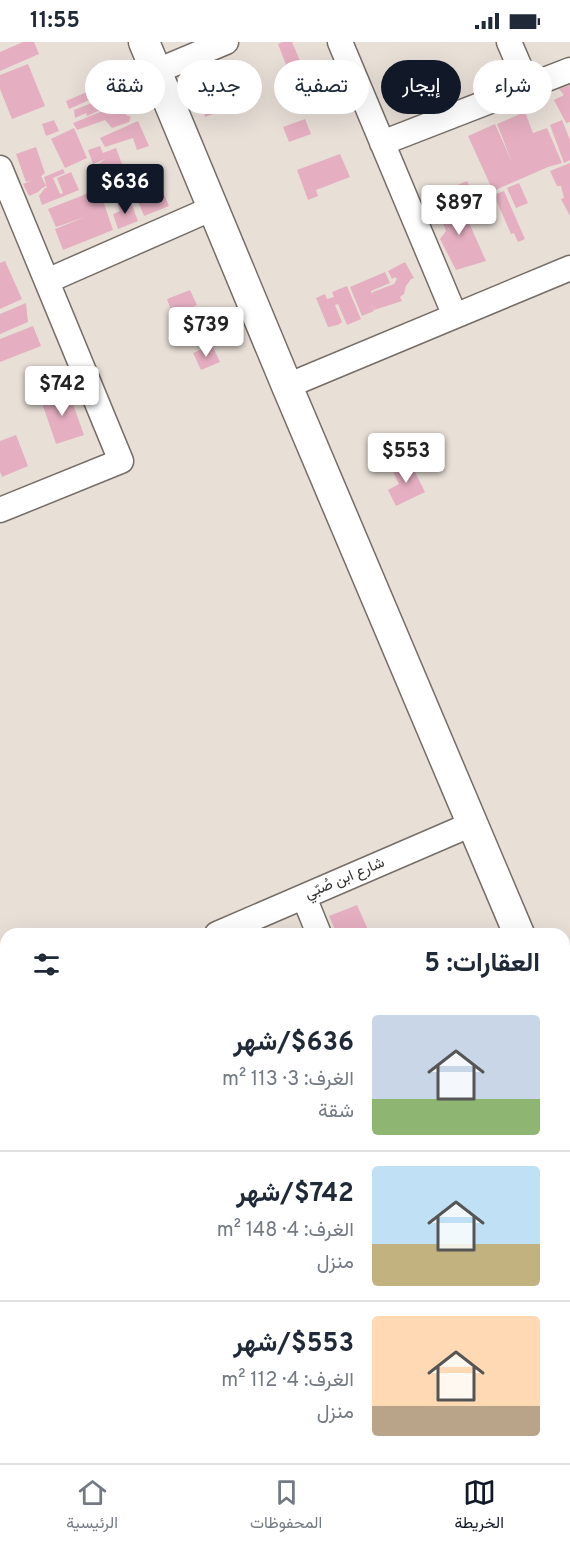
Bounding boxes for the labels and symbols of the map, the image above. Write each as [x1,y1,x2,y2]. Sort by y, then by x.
pin: $636 [89,164,161,215]
pin: $897 [423,185,495,236]
pin: $739 [170,307,242,358]
pin: $742 [26,366,98,417]
pin: $553 [370,433,442,484]
street label: شارع ابن صُبّي [302,854,389,906]

